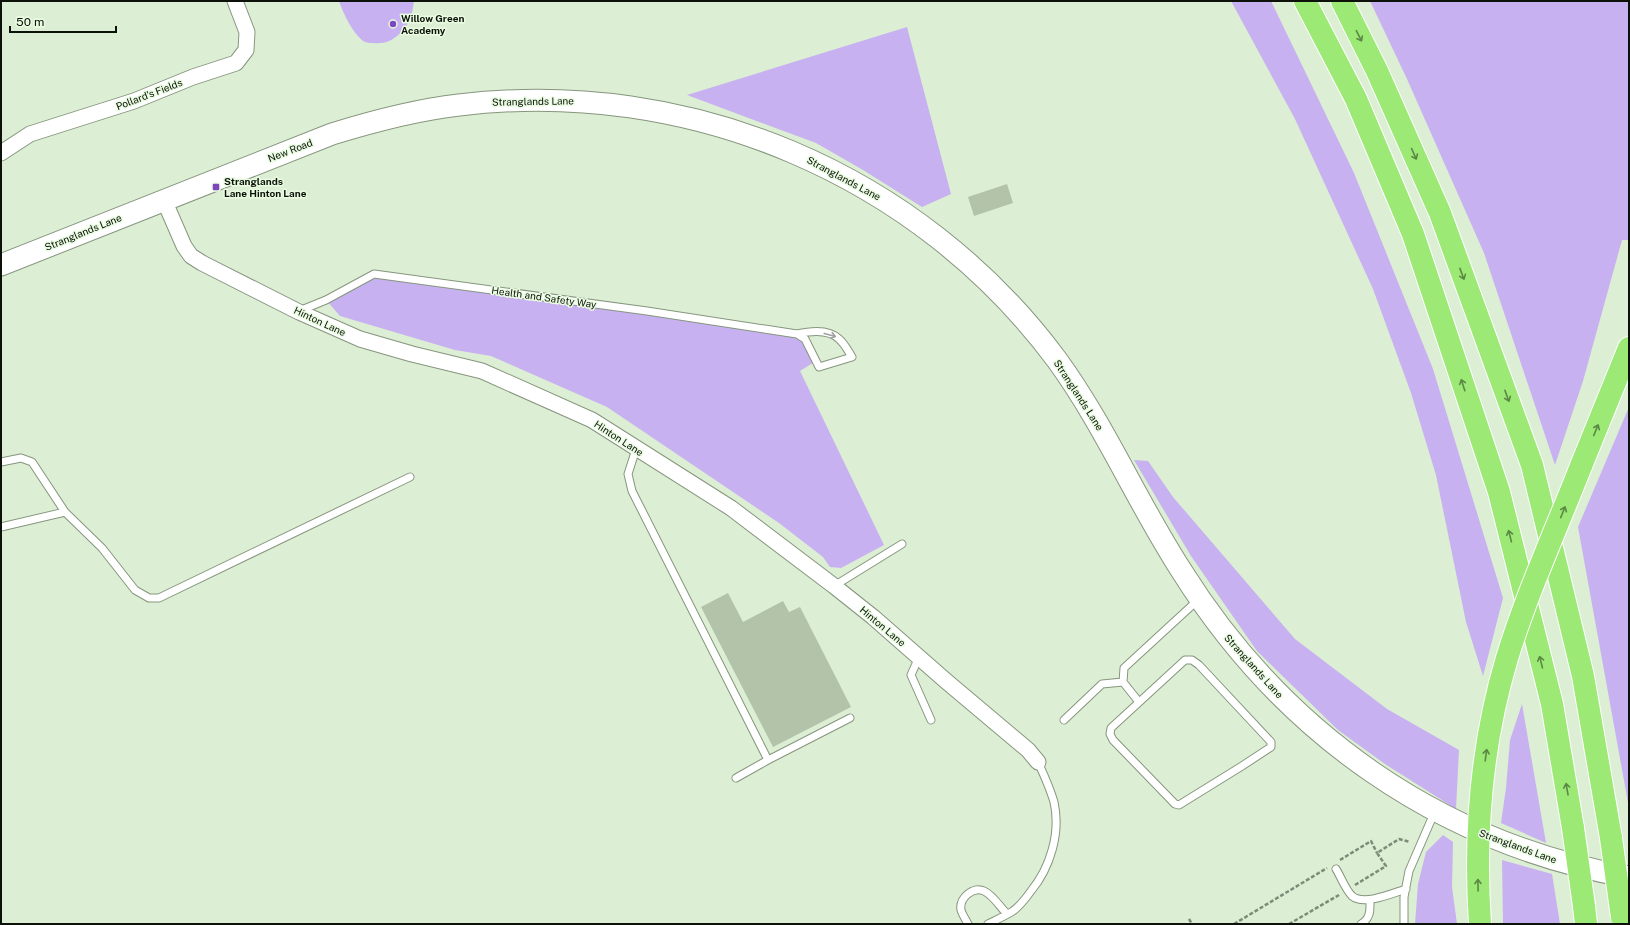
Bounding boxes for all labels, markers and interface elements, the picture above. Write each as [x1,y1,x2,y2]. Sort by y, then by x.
scale bar [10,8,116,34]
place label: Willow Green Academy [401,12,464,36]
text: 50 m [16,15,44,29]
marker: Willow Green Academy [388,19,398,29]
one-way arrow [1356,30,1363,42]
street label: Pollard's Fields [114,76,184,112]
street label: Stranglands Lane [492,94,574,108]
street label: New Road [266,136,314,164]
one-way arrow [1411,147,1418,159]
street label: Stranglands Lane [805,153,883,203]
place label: Stranglands Lane Hinton Lane [224,175,307,199]
marker: Stranglands Lane Hinton Lane [211,182,221,192]
street label: Stranglands Lane [43,211,124,253]
one-way arrow [1459,268,1467,280]
street label: Health and Safety Way [491,284,598,310]
street label: Hinton Lane [292,304,348,338]
one-way arrow [823,331,836,339]
street label: Stranglands Lane [1052,357,1107,433]
one-way arrow [1459,378,1466,391]
one-way arrow [1504,390,1511,403]
street label: Hinton Lane [592,418,646,458]
one-way arrow [1592,425,1600,437]
one-way arrow [1559,507,1567,519]
one-way arrow [1505,529,1513,542]
street label: Hinton Lane [858,603,909,649]
street label: Stranglands Lane [1222,632,1286,701]
one-way arrow [1537,655,1545,668]
one-way arrow [1482,749,1490,762]
one-way arrow [1562,783,1570,796]
street label: Stranglands Lane [1477,826,1559,866]
one-way arrow [1474,879,1482,892]

